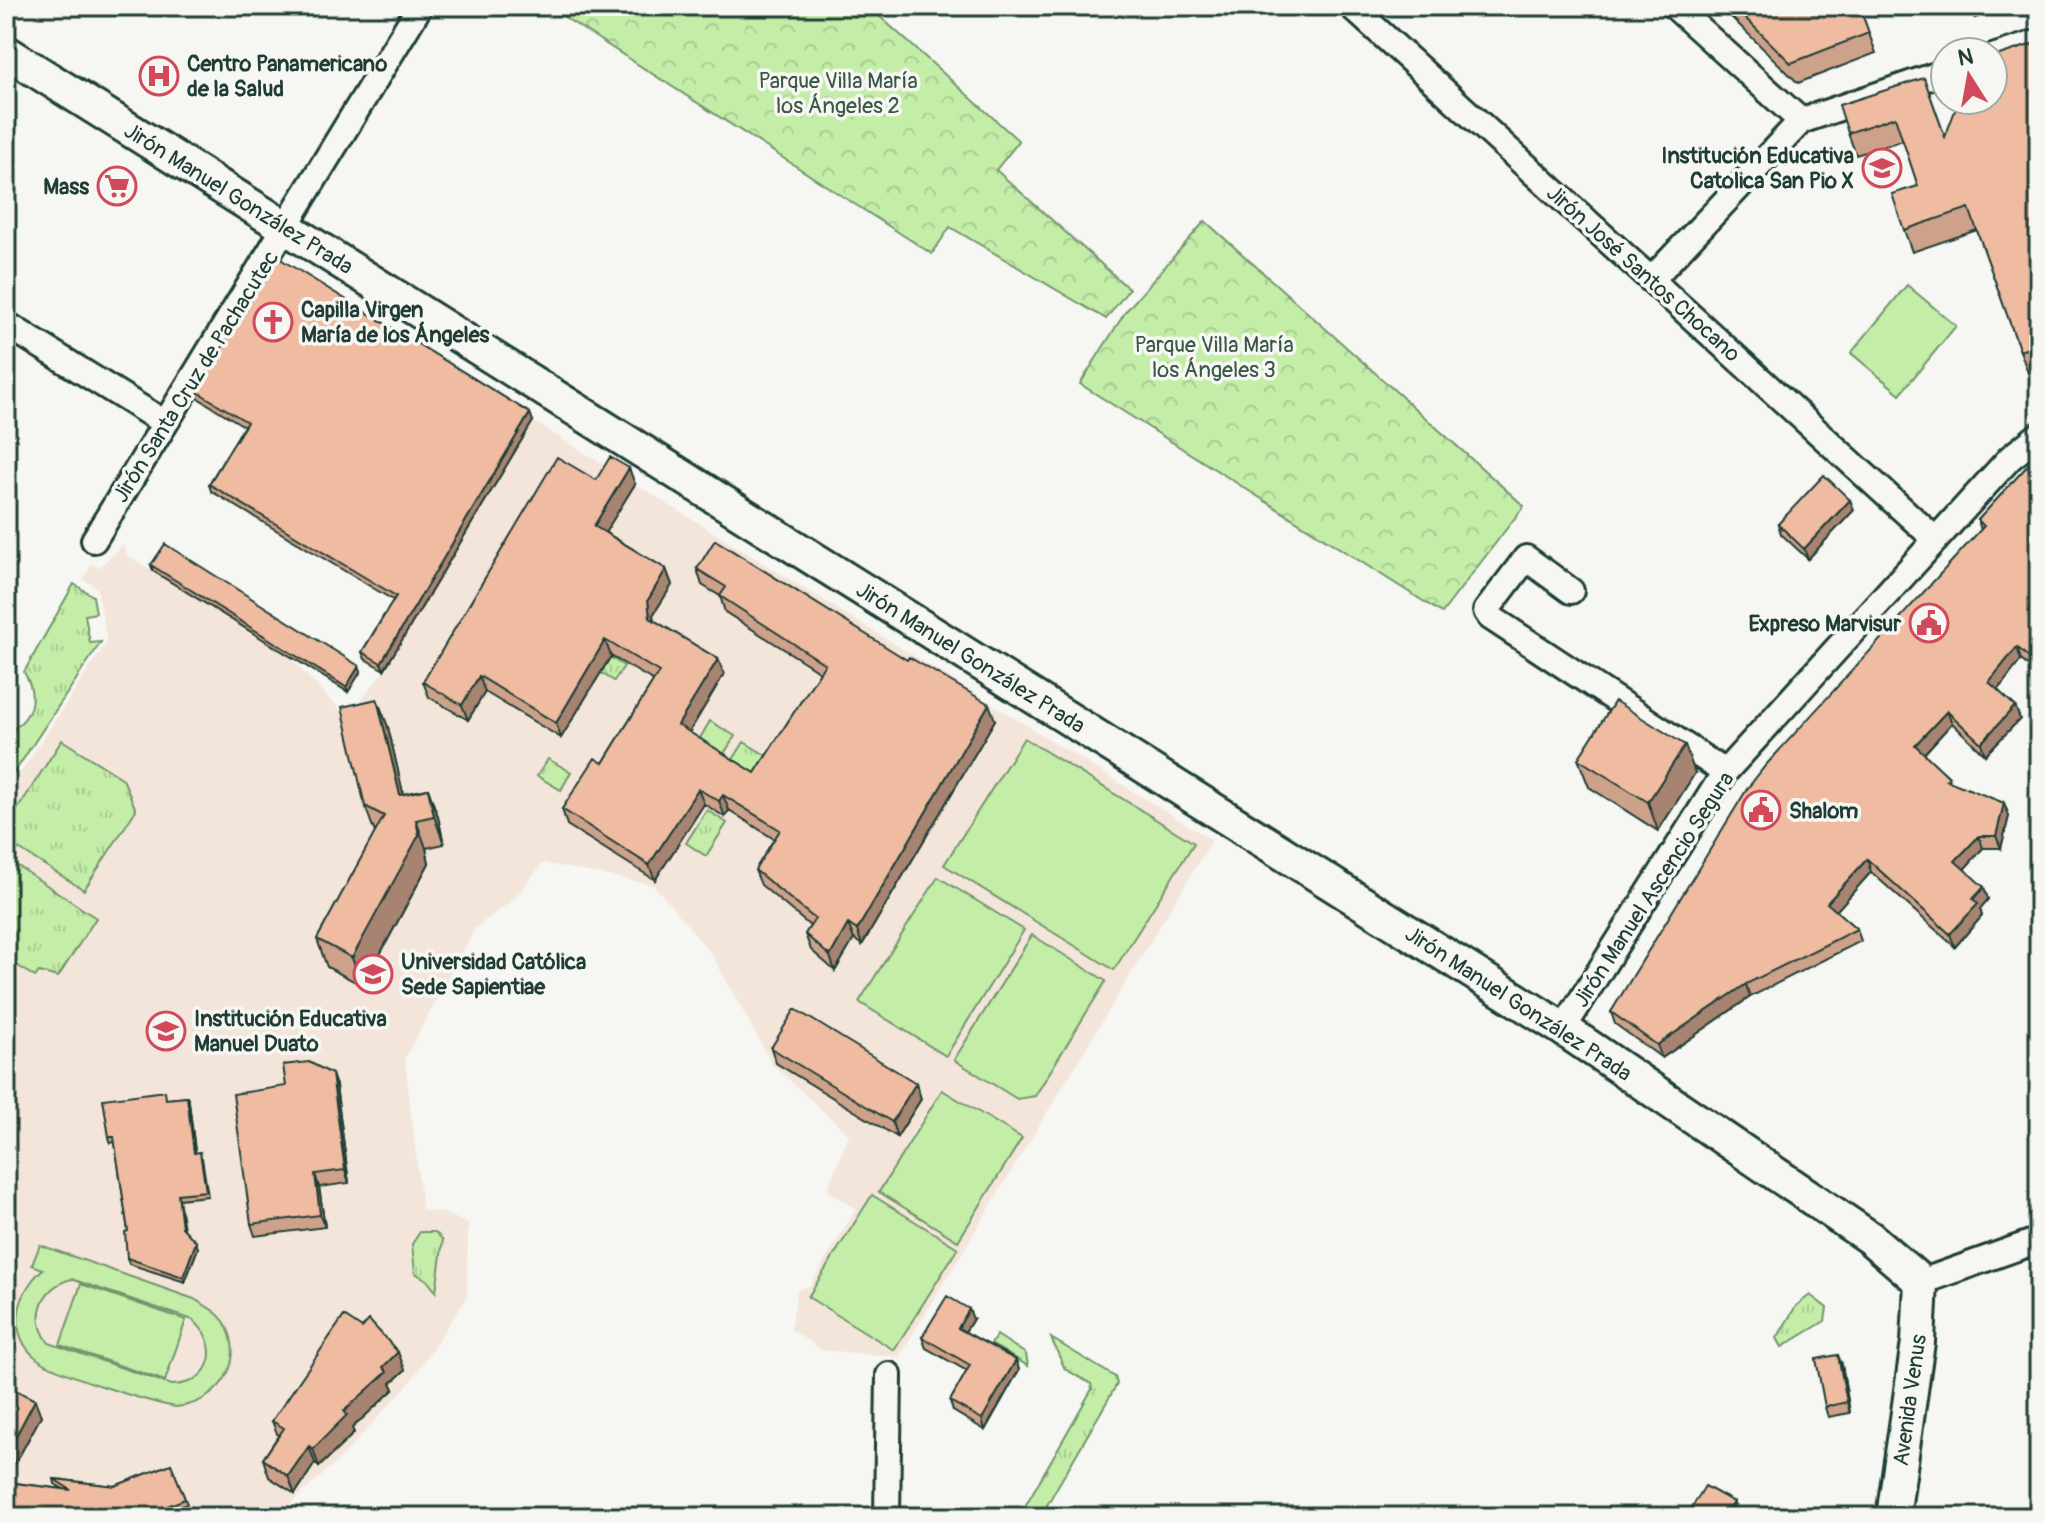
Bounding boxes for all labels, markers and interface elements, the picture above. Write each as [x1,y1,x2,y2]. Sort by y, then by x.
north arrow [1929,36,2009,116]
text: N [1955,42,1975,73]
place label: Centro Panamericano de la Salud [187,50,387,103]
hospital icon: Centro Panamericano de la Salud [138,55,180,97]
park label: Parque Villa María los Ángeles 2 [758,67,918,120]
street label: Jirón Manuel González Prada [119,117,358,281]
place label: Institución Educativa Catolica San Pio X [1661,142,1854,195]
school or university icon: Institución Educativa Catolica San Pio X [1861,147,1903,189]
supermarket icon: Mass [96,165,138,207]
place label: Mass [43,173,89,201]
street label: Jirón José Santos Chocano [1541,179,1746,368]
street label: Jirón Santa Cruz de Pachacutec [107,245,285,508]
place label: Capilla Virgen María de los Ángeles [301,296,490,349]
church icon: Capilla Virgen María de los Ángeles [252,301,294,343]
park label: Parque Villa María los Ángeles 3 [1134,331,1294,384]
street label: Jirón Manuel González Prada [851,576,1090,740]
public building icon: Expreso Marvisur [1908,602,1950,644]
place label: Expreso Marvisur [1749,610,1902,638]
street label: Jirón Manuel Ascencio Segura [1567,767,1740,1013]
public building icon: Shalom [1740,789,1782,831]
place label: Shalom [1789,797,1858,825]
street label: Jirón Manuel González Prada [1400,920,1637,1088]
place label: Universidad Católica Sede Sapientiae [401,948,586,1001]
school or university icon: Universidad Católica Sede Sapientiae [352,953,394,995]
place label: Institución Educativa Manuel Duato [194,1005,387,1058]
school or university icon: Institución Educativa Manuel Duato [145,1010,187,1052]
street label: Avenida Venus [1887,1332,1933,1468]

